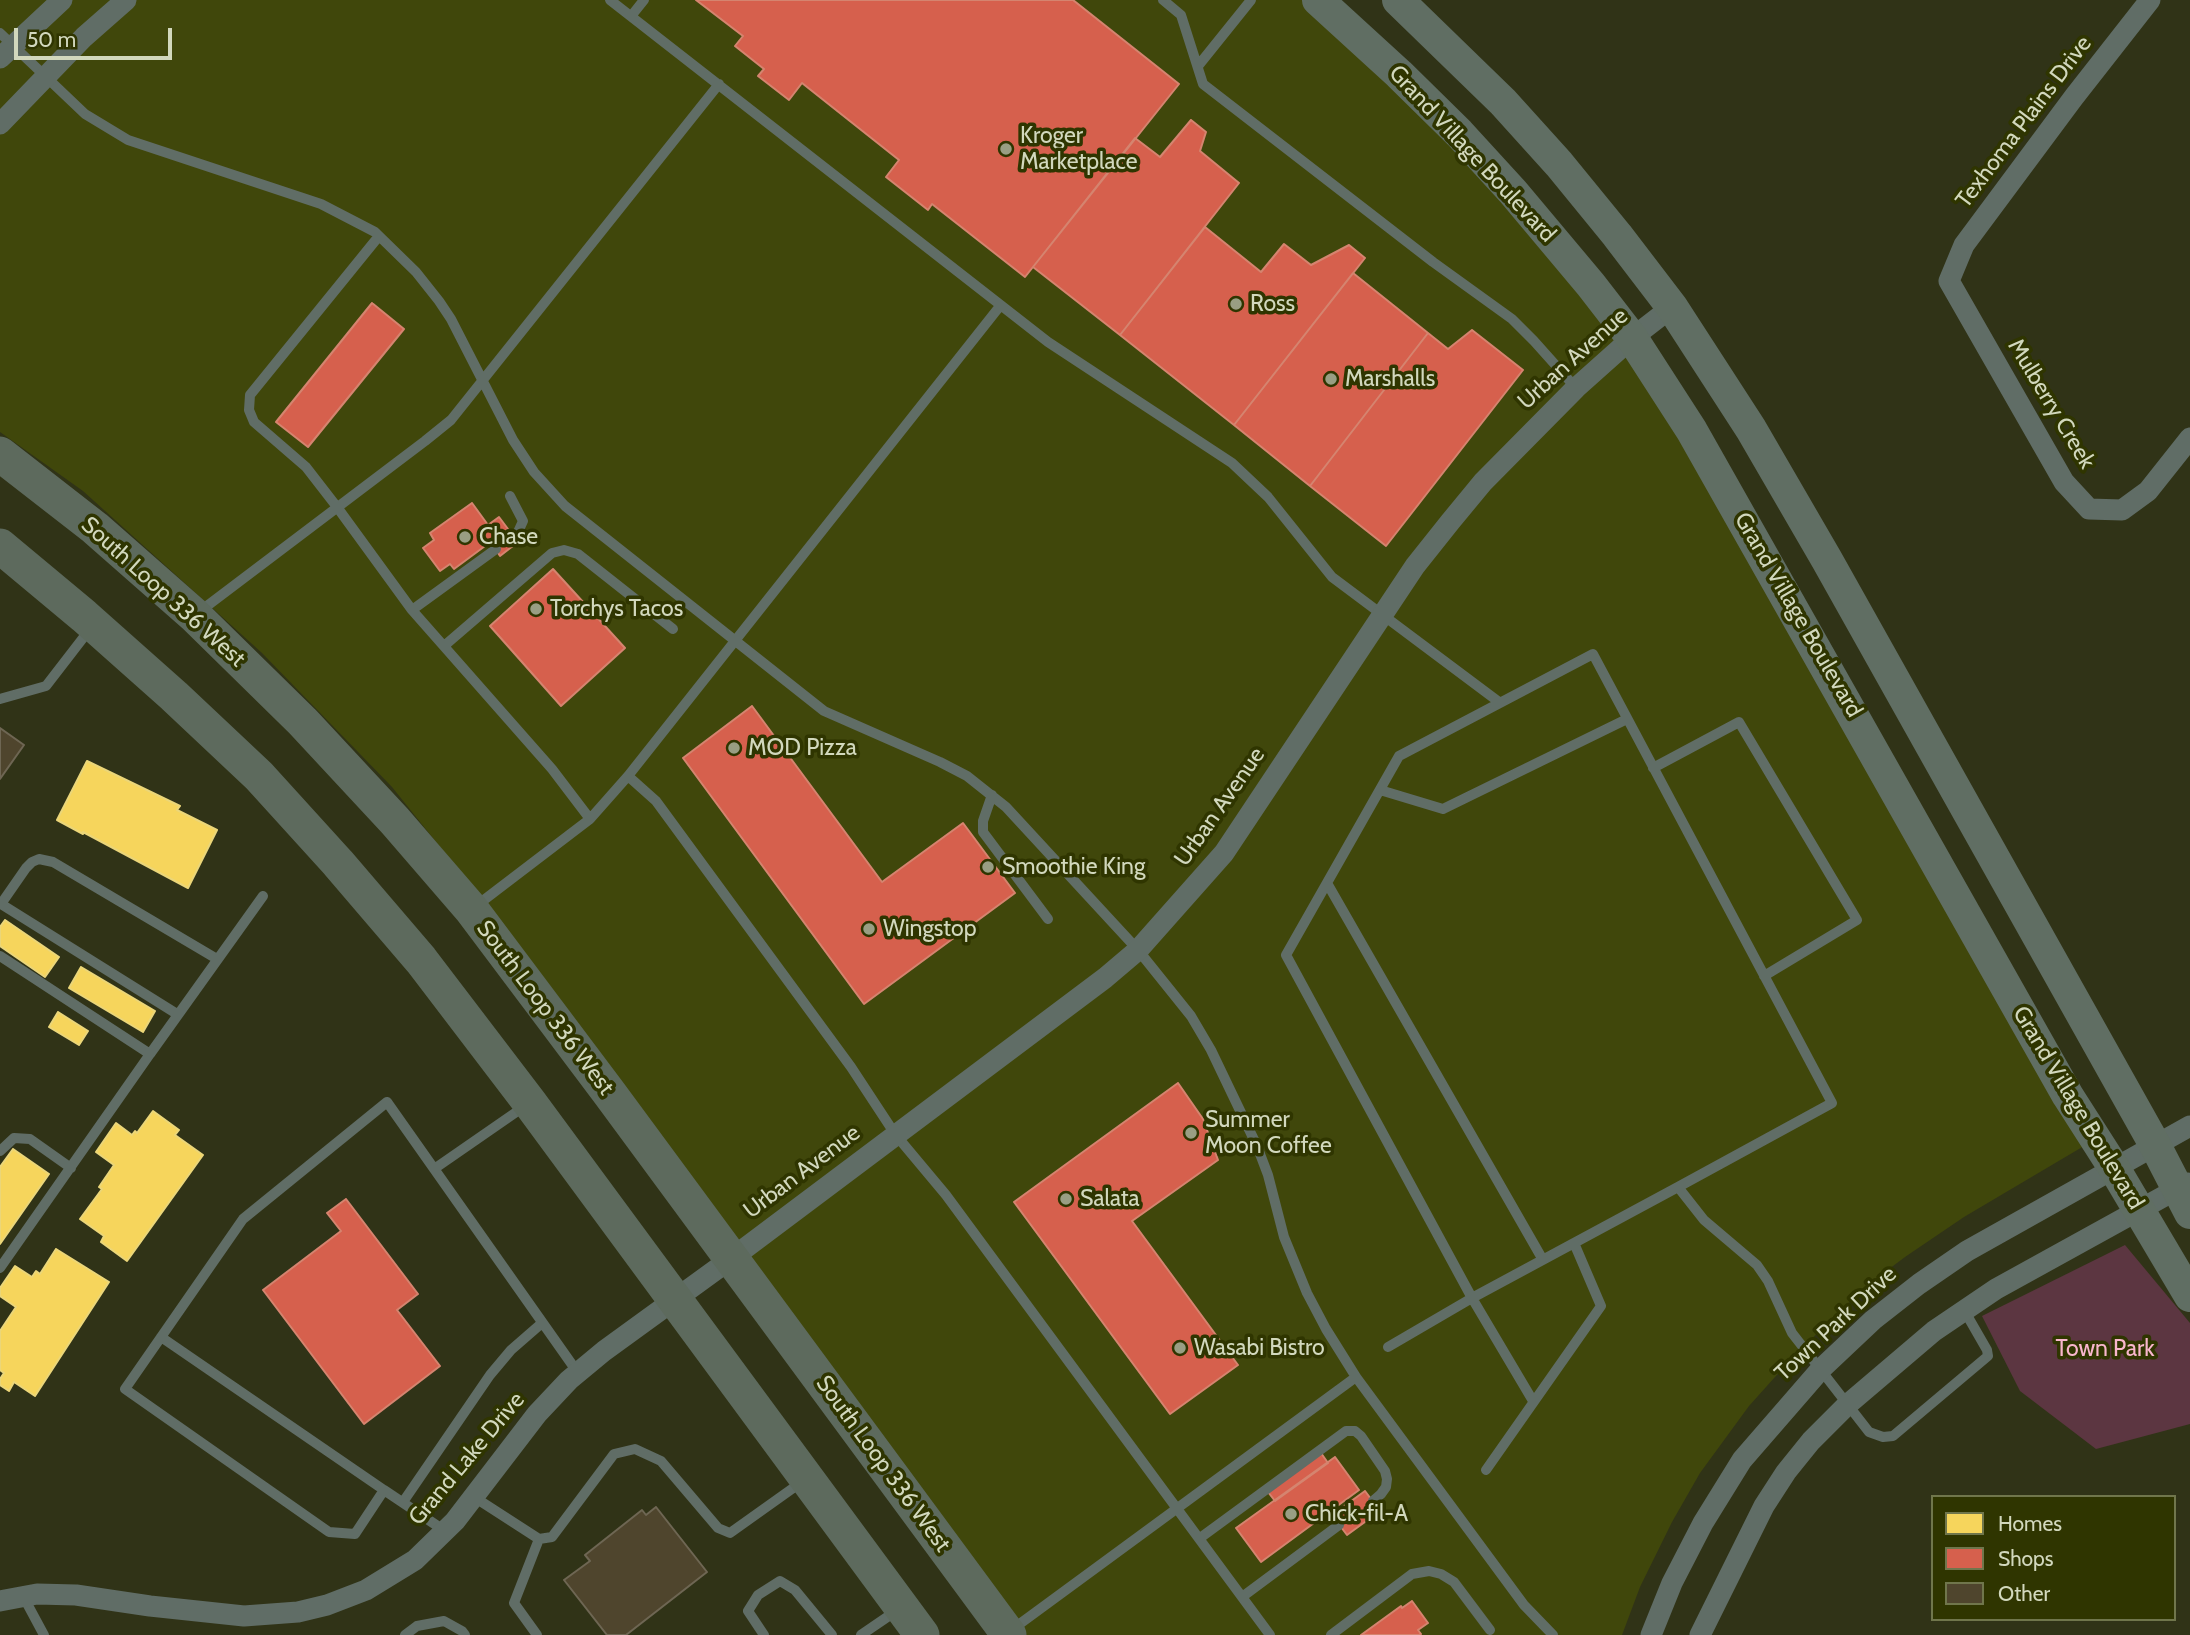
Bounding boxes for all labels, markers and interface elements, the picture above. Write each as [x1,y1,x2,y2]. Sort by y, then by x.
scale bar [18,14,175,58]
text: 50 m [27,27,76,52]
street label: Texhoma Plains Drive [1950,31,2098,213]
street label: Grand Village Boulevard [1383,60,1561,248]
place label: Kroger Marketplace [1020,122,1138,176]
marker: Kroger Marketplace [998,141,1014,157]
place label: Ross [1250,290,1295,318]
marker: Ross [1228,296,1244,312]
street label: Urban Avenue [1512,302,1634,416]
street label: Mulberry Creek [2001,334,2101,474]
place label: Marshalls [1345,365,1435,393]
marker: Marshalls [1323,371,1339,387]
street label: Grand Village Boulevard [1728,508,1868,722]
street label: South Loop 336 West [75,511,251,673]
place label: Chase [479,523,538,551]
marker: Chase [457,529,473,545]
place label: Torchys Tacos [550,595,683,623]
marker: Torchys Tacos [528,601,544,617]
place label: MOD Pizza [748,734,857,762]
marker: MOD Pizza [726,740,742,756]
street label: Urban Avenue [1169,742,1271,872]
place label: Smoothie King [1002,853,1145,881]
marker: Smoothie King [980,859,996,875]
street label: South Loop 336 West [470,915,620,1101]
place label: Wingstop [883,915,976,943]
marker: Wingstop [861,921,877,937]
street label: Grand Village Boulevard [2006,1002,2150,1214]
place label: Summer Moon Coffee [1205,1106,1332,1160]
street label: Urban Avenue [738,1119,866,1225]
marker: Summer Moon Coffee [1183,1125,1199,1141]
place label: Salata [1080,1185,1140,1213]
marker: Salata [1058,1191,1074,1207]
street label: Town Park Drive [1770,1261,1902,1387]
place label: Wasabi Bistro [1194,1334,1325,1362]
park label: Town Park [2055,1335,2155,1363]
marker: Wasabi Bistro [1172,1340,1188,1356]
street label: South Loop 336 West [810,1370,956,1558]
street label: Grand Lake Drive [403,1387,531,1531]
legend [1931,1495,2176,1621]
place label: Chick-fil-A [1305,1500,1408,1528]
marker: Chick-fil-A [1283,1506,1299,1522]
text: Homes [1998,1511,2062,1536]
text: Shops [1998,1546,2053,1571]
text: Other [1998,1581,2050,1606]

